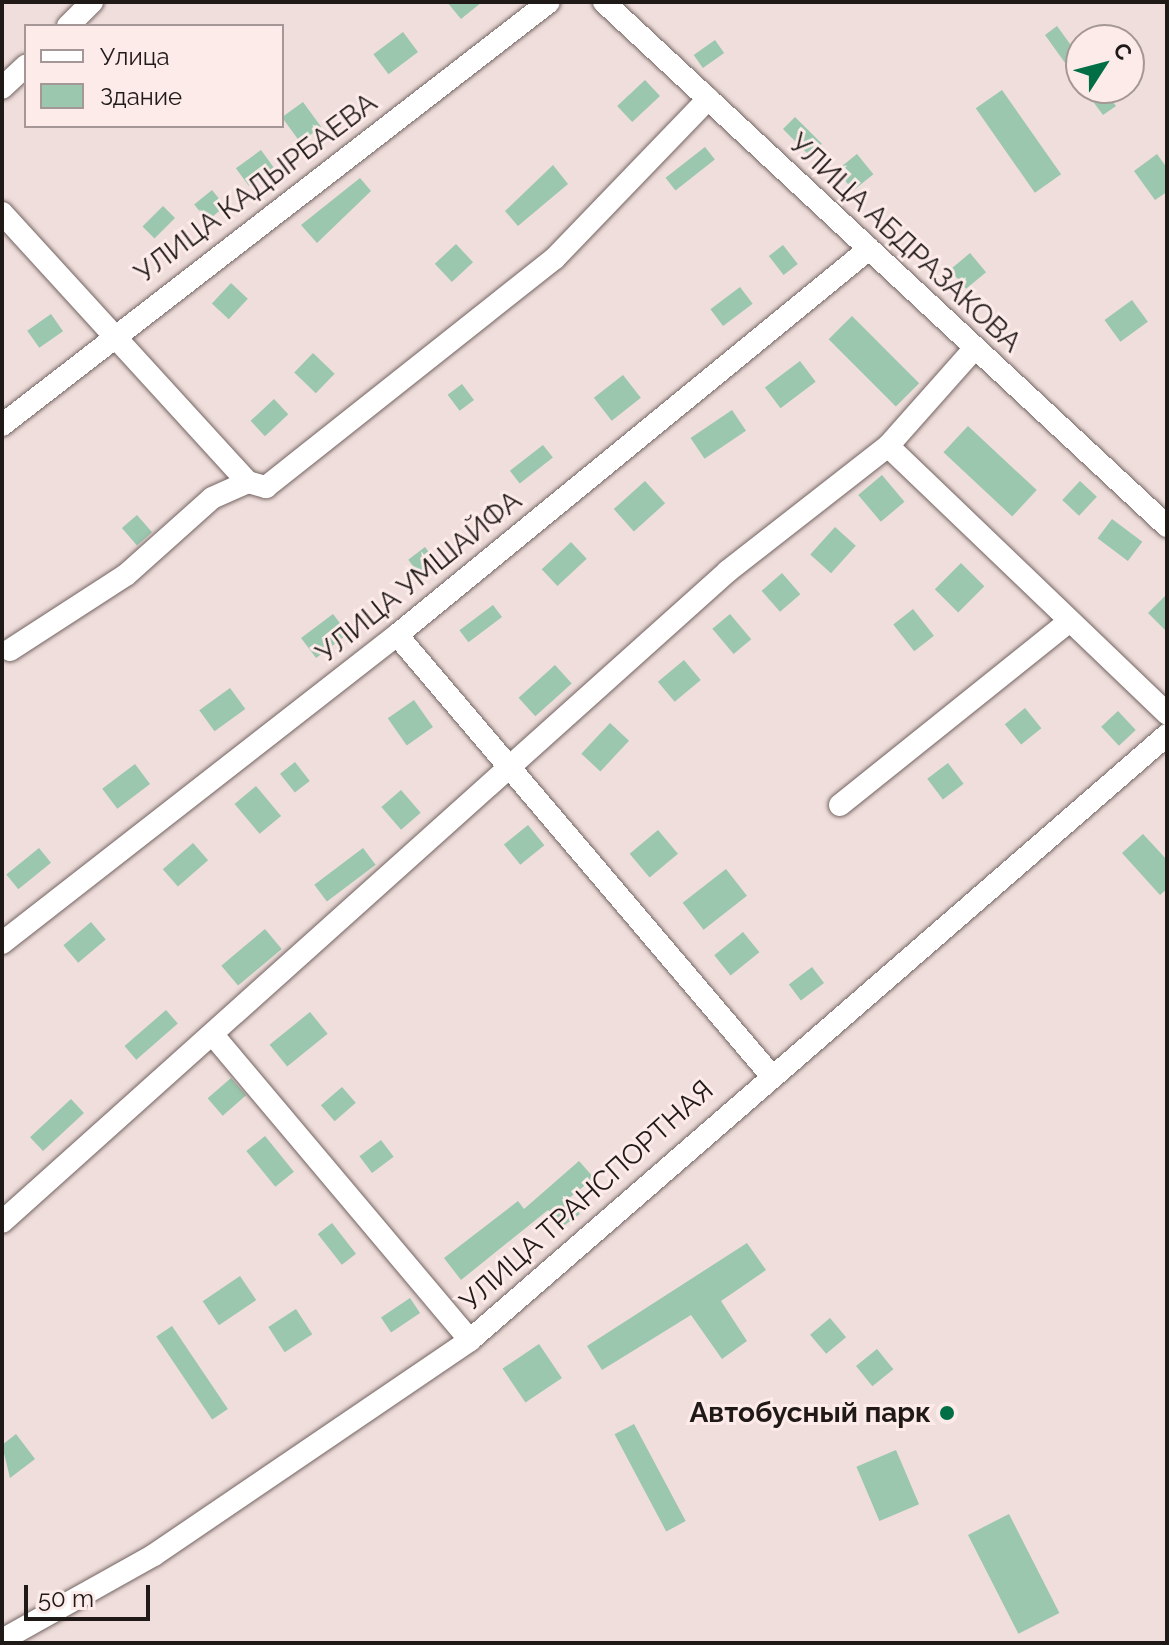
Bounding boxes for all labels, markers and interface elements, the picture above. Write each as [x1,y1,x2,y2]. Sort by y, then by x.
legend [24,24,284,128]
north arrow [1065,24,1145,104]
text: С [1108,37,1138,65]
text: Улица [100,42,170,71]
text: Здание [100,82,182,111]
street label: УЛИЦА КАДЫРБАЕВА [128,86,384,290]
street label: УЛИЦА АБДРАЗАКОВА [781,126,1029,360]
street label: УЛИЦА УМШАЙФА [309,484,529,670]
street label: УЛИЦА ТРАНСПОРТНАЯ [453,1073,721,1319]
place label: Автобусный парк [689,1396,931,1430]
marker: Автобусный парк [938,1404,956,1422]
scale bar [28,1569,154,1619]
text: 50 m [38,1584,94,1613]

